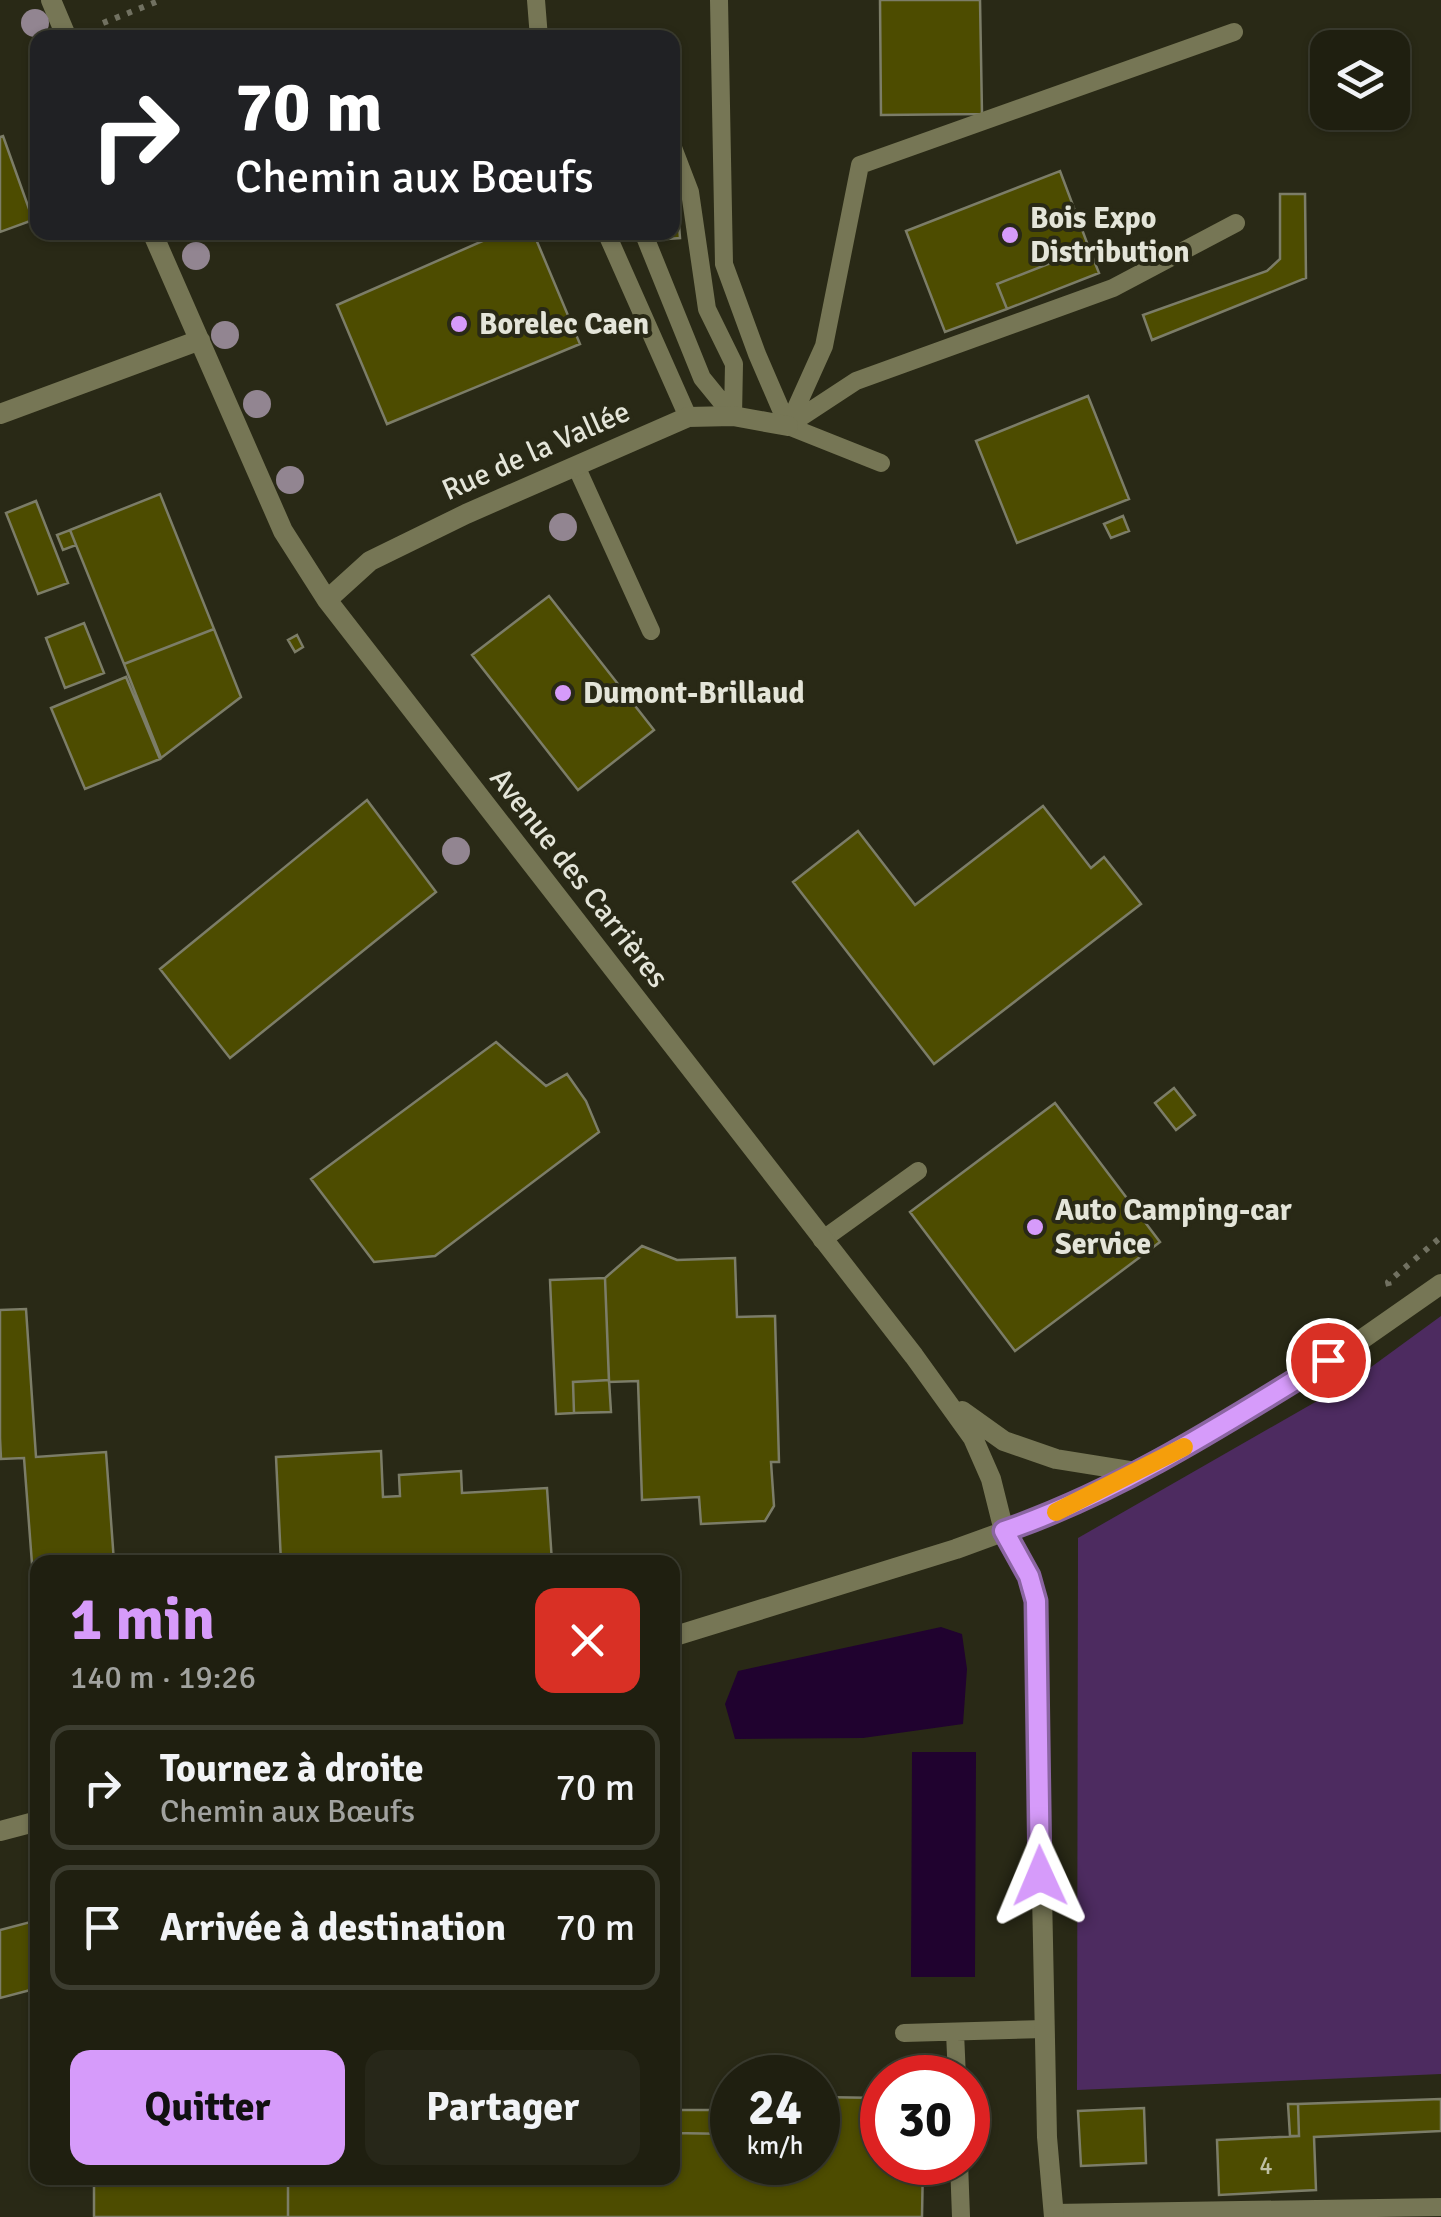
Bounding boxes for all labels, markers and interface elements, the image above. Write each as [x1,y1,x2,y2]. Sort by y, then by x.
map controls [1310,30,1410,130]
button: layers [1310,30,1410,130]
text: 70 m [235,64,383,150]
icon: right [70,70,200,200]
text: Chemin aux Bœufs [235,150,594,205]
place label: Bois Expo Distribution [1030,200,1190,271]
marker: Bois Expo Distribution [999,224,1021,246]
place label: Borelec Caen [479,306,649,343]
marker: Borelec Caen [448,313,470,335]
street label: Rue de la Vallée [436,393,636,509]
place label: Dumont-Brillaud [583,675,805,712]
marker: Dumont-Brillaud [552,682,574,704]
street label: Avenue des Carrières [482,761,676,995]
place label: Auto Camping-car Service [1055,1192,1292,1263]
marker: Auto Camping-car Service [1024,1216,1046,1238]
pin [1286,1318,1371,1403]
icon: arrive [1301,1333,1356,1388]
text: 1 min [70,1583,215,1657]
button: close [535,1588,640,1693]
text: 140 m · 19:26 [70,1658,256,1697]
text: Tournez à droite [160,1745,424,1792]
icon: right [75,1760,130,1815]
text: 70 m [555,1764,635,1811]
text: Chemin aux Bœufs [160,1792,415,1831]
position arrow [988,1824,1092,1928]
icon: arrive [75,1900,130,1955]
text: Arrivée à destination [160,1904,506,1951]
text: 70 m [555,1904,635,1951]
button: Quitter [70,2050,345,2165]
button: Partager [365,2050,640,2165]
speed limit sign: 30 [860,2055,990,2185]
text: 24 [748,2077,802,2139]
text: km/h [747,2130,803,2161]
house number: 4 [1259,2150,1273,2181]

